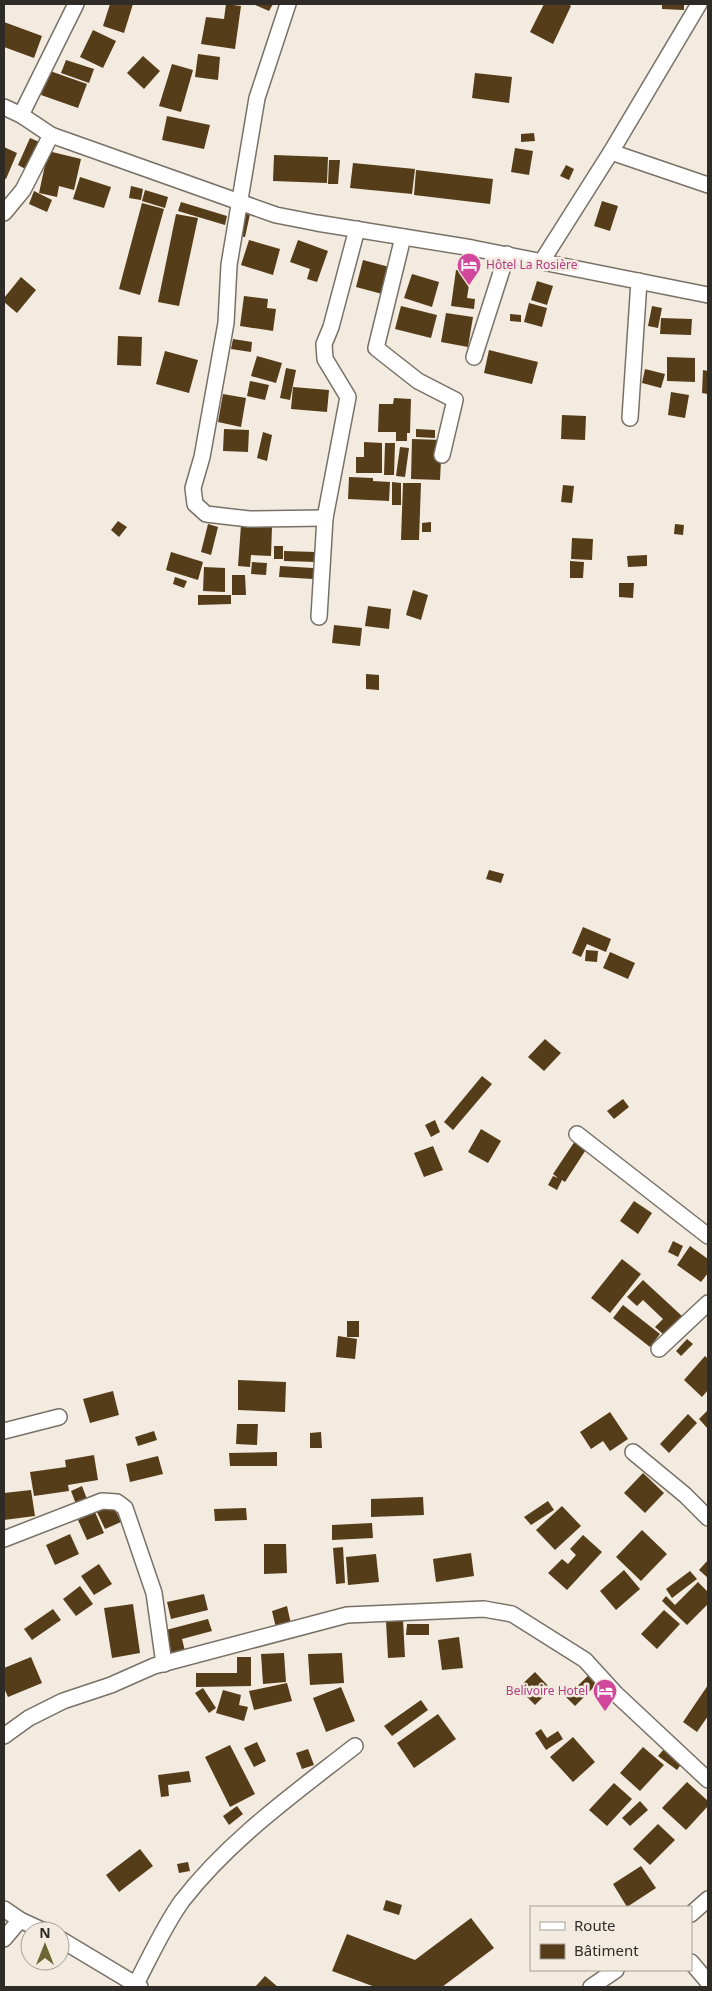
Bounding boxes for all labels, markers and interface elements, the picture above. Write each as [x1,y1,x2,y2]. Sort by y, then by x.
hotel icon: Hôtel La Rosière [456,252,482,286]
place label: Hôtel La Rosière [486,256,578,273]
hotel icon: Belivoire Hotel [592,1678,618,1712]
place label: Belivoire Hotel [506,1682,588,1699]
legend [530,1906,692,1971]
text: Route [574,1915,616,1935]
north arrow [20,1921,70,1971]
text: N [39,1923,51,1942]
text: Bâtiment [574,1940,639,1960]

